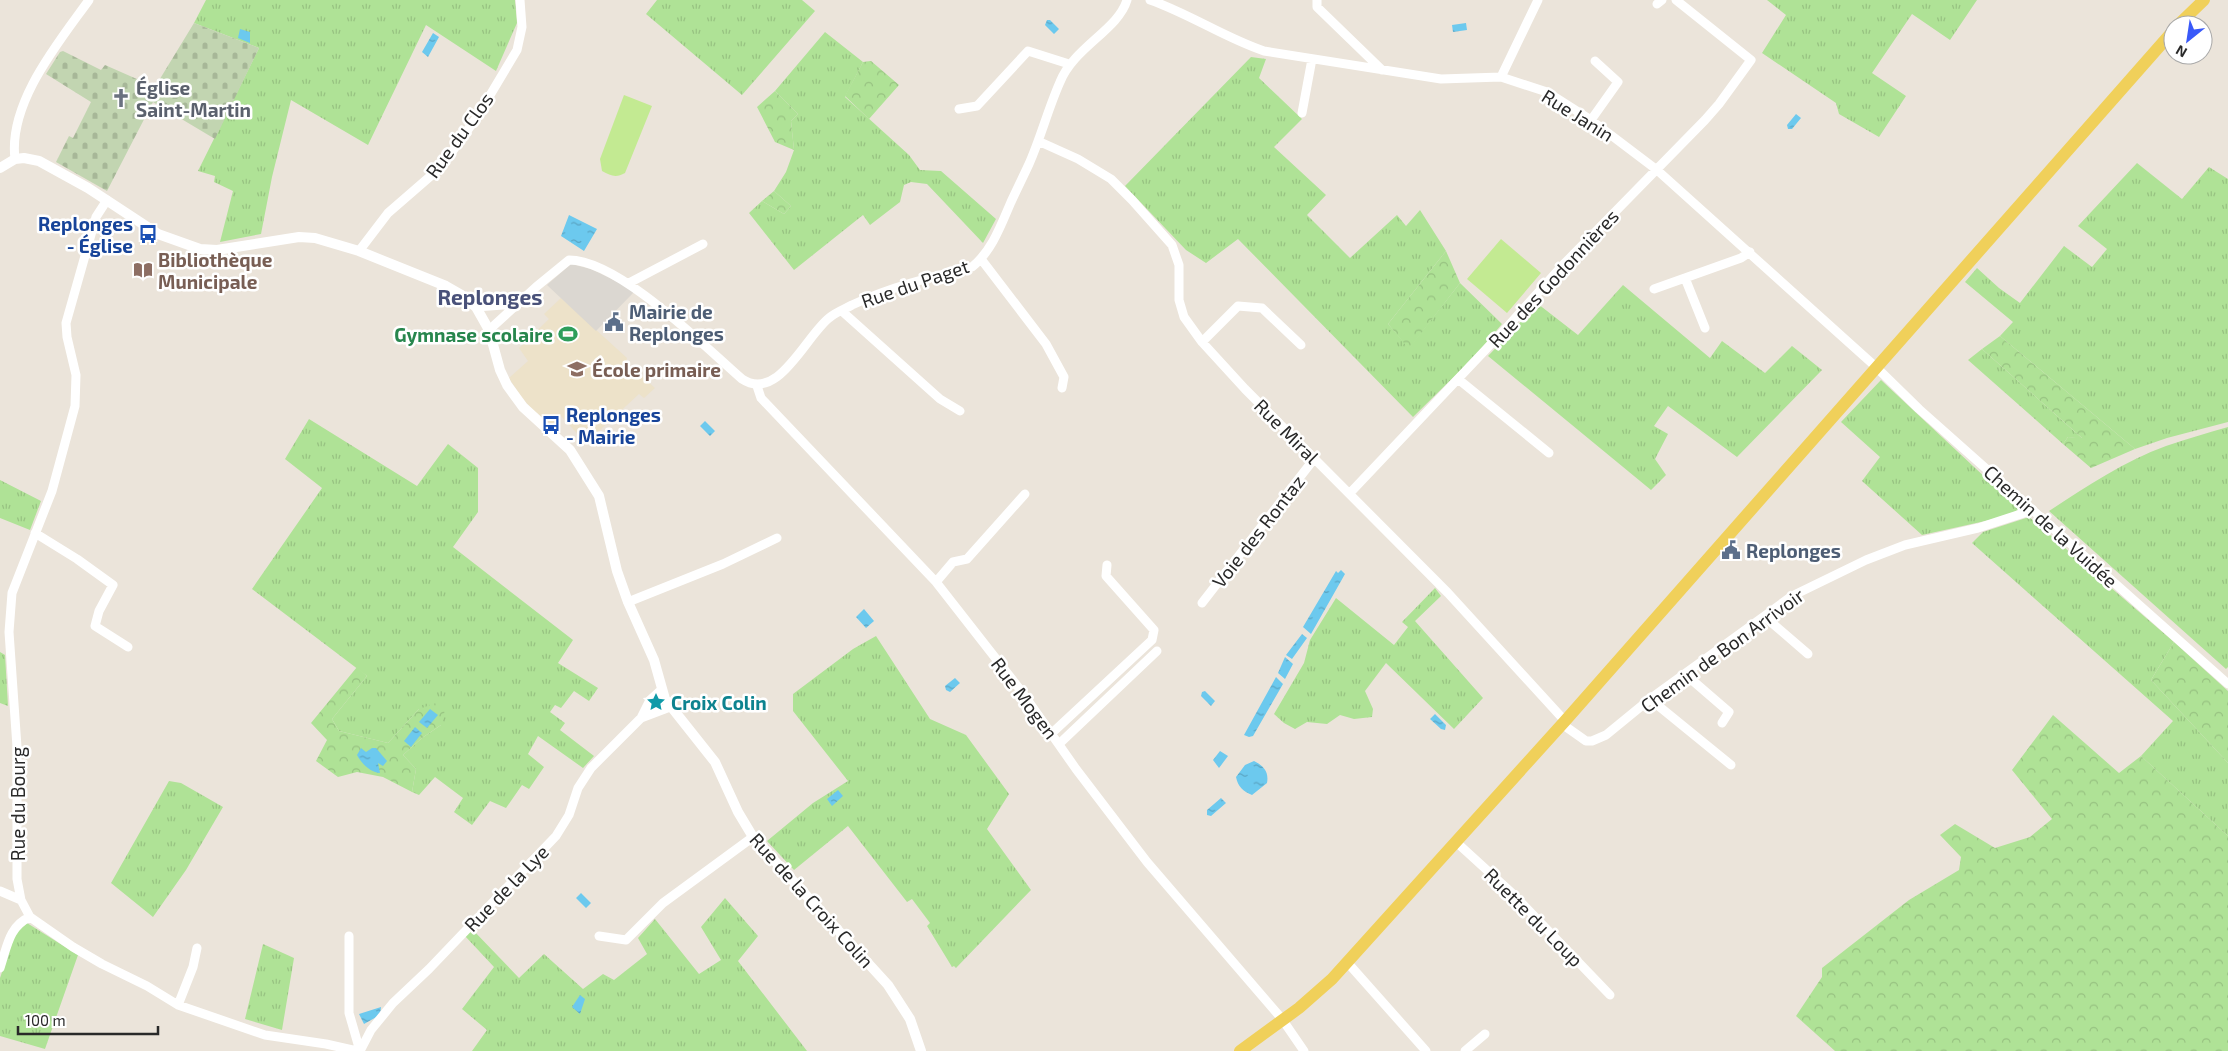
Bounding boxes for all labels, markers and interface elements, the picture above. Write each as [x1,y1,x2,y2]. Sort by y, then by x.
north arrow [2163,15,2213,65]
text: N [2173,42,2190,62]
place label: Église Saint-Martin [136,75,251,121]
street label: Rue Janin [1538,84,1618,146]
church icon: Église Saint-Martin [110,87,132,109]
street label: Rue du Clos [420,88,498,182]
street label: Rue des Godonnières [1483,204,1623,352]
place label: Replonges - Église [38,212,133,257]
bus stop icon: Replonges - Église [137,223,159,245]
place label: Bibliothèque Municipale [158,248,273,293]
street label: Rue du Paget [858,254,972,312]
library icon: Bibliothèque Municipale [132,259,154,281]
district label: Replonges [438,284,542,309]
place label: Mairie de Replonges [629,300,724,345]
public building icon: Mairie de Replonges [603,311,625,333]
place label: Gymnase scolaire [394,323,553,347]
sports icon: Gymnase scolaire [557,323,579,345]
place label: École primaire [592,357,721,381]
school or university icon: École primaire [566,358,588,380]
street label: Rue Miral [1250,394,1324,468]
place label: Replonges - Mairie [566,403,661,448]
bus stop icon: Replonges - Mairie [540,414,562,436]
street label: Chemin de la Vuidée [1979,460,2123,592]
street label: Voie des Rontaz [1207,470,1309,592]
public building icon: Replonges [1720,539,1742,561]
place label: Replonges [1746,539,1841,562]
street label: Chemin de Bon Arrivoir [1636,583,1808,717]
street label: Rue Mogen [987,653,1063,743]
place icon: Croix Colin [645,691,667,713]
place label: Croix Colin [671,691,767,714]
street label: Rue du Bourg [6,746,29,861]
street label: Rue de la Croix Colin [745,828,879,972]
street label: Rue de la Lye [459,840,553,936]
street label: Ruette du Loup [1480,863,1588,971]
scale bar [18,1004,158,1036]
text: 100 m [25,1011,66,1029]

